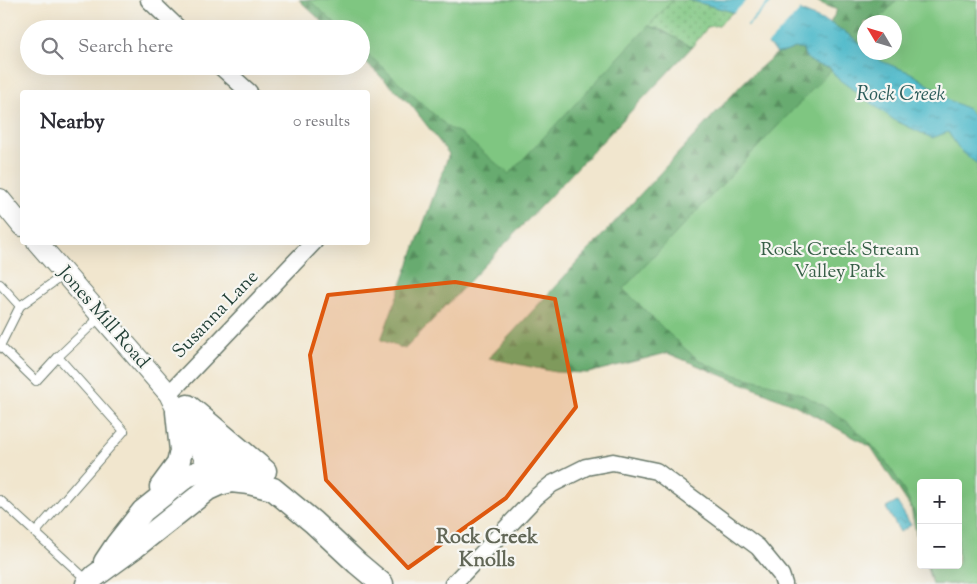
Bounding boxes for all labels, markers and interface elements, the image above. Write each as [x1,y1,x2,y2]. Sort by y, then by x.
north arrow [857,15,902,60]
search box [20,20,370,75]
icon: search [38,34,66,62]
text: Search here [78,34,173,61]
water label: Rock Creek [856,81,946,110]
text: Nearby [40,108,105,138]
text: 0 results [293,111,350,134]
park label: Rock Creek Stream Valley Park [761,237,920,286]
street label: Jones Mill Road [50,260,155,375]
street label: Susanna Lane [167,265,265,365]
map controls [917,479,962,569]
button: + [917,479,962,524]
district label: Rock Creek Knolls [436,524,538,576]
button: − [917,524,962,569]

